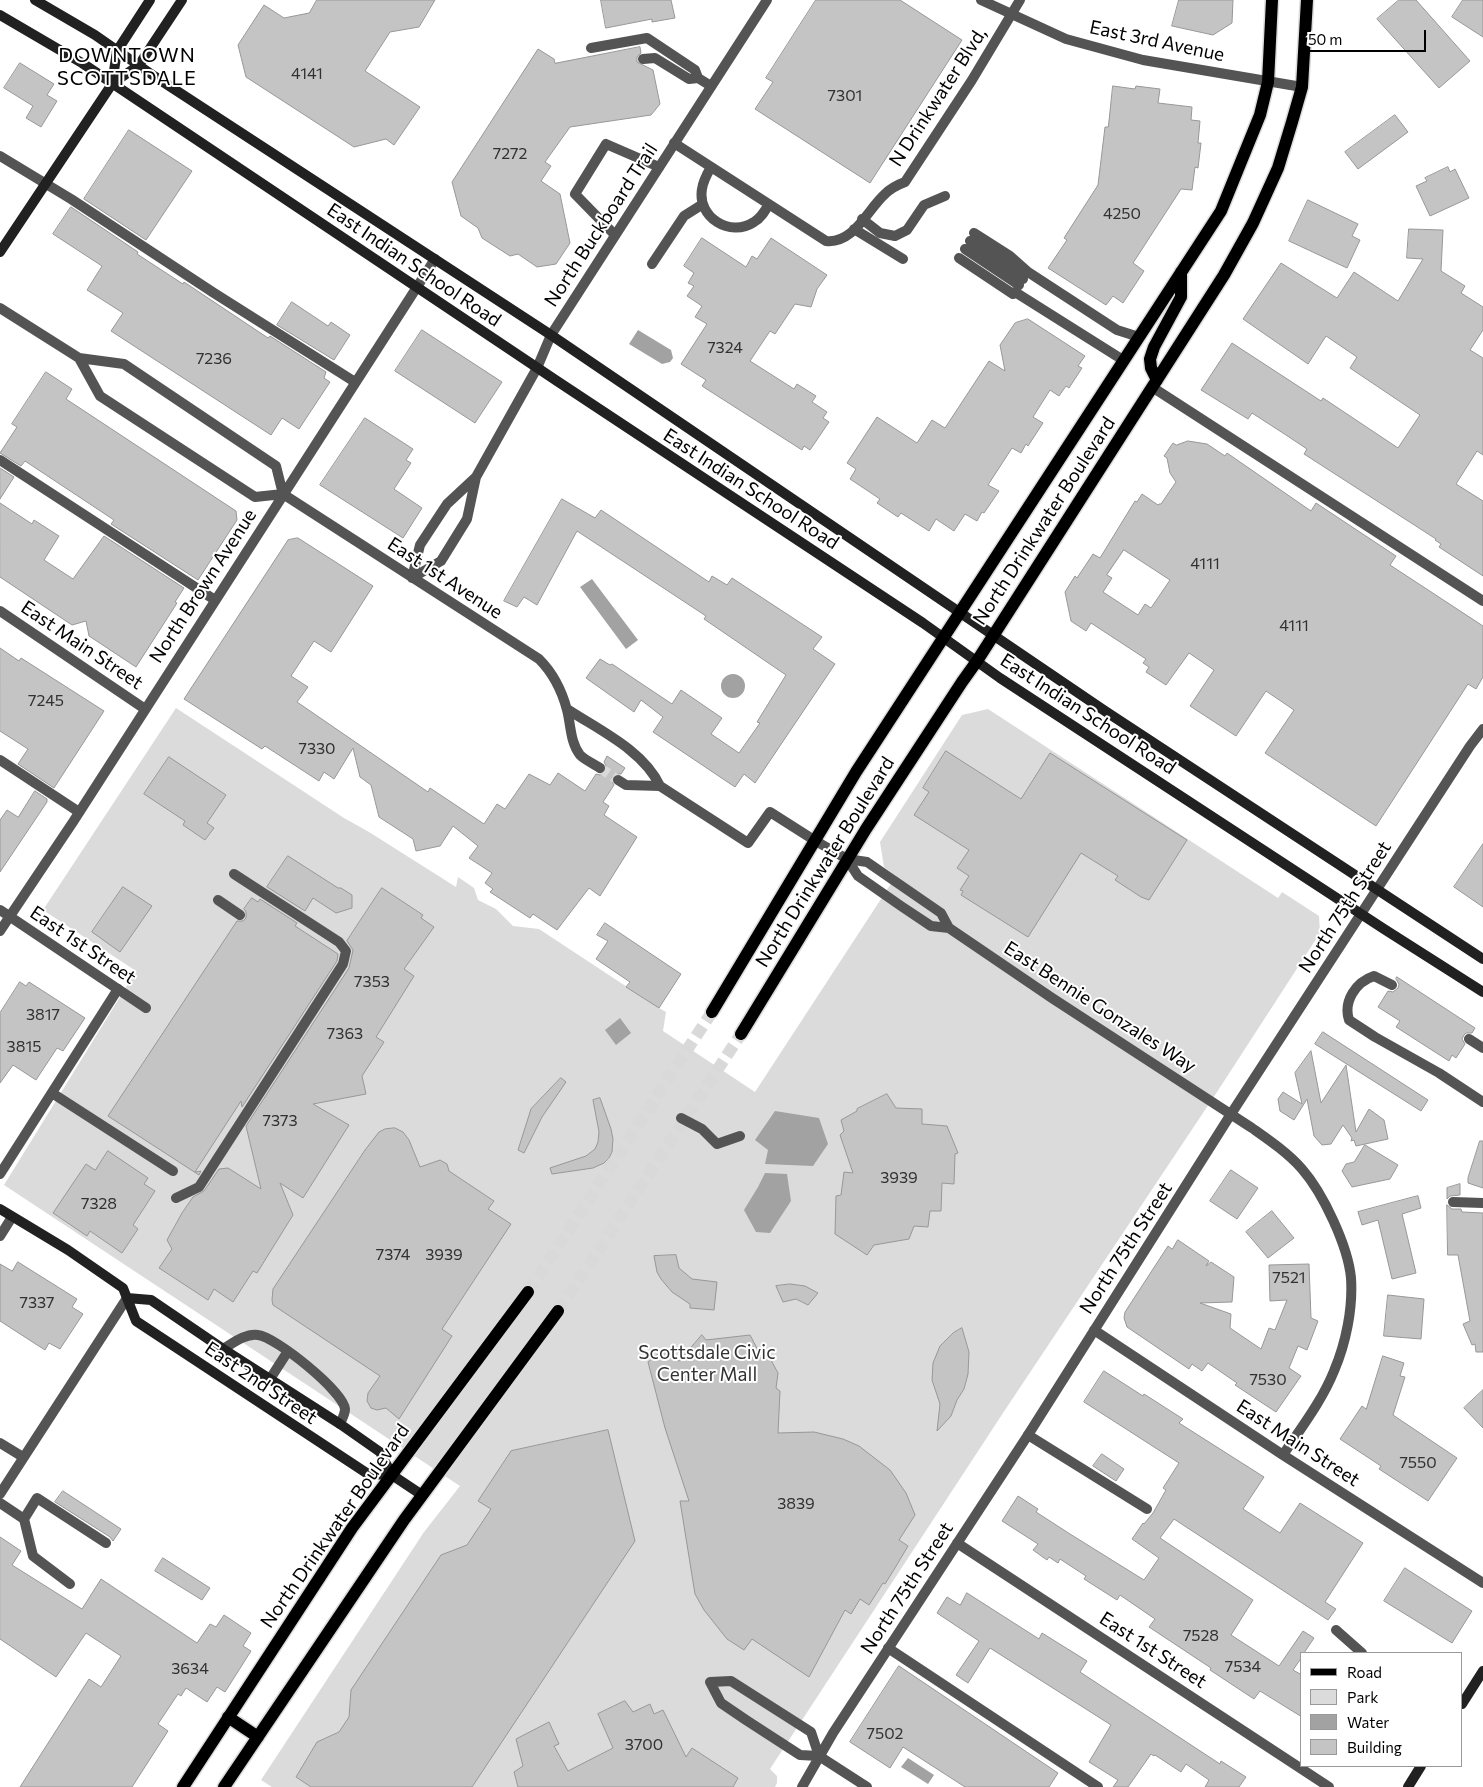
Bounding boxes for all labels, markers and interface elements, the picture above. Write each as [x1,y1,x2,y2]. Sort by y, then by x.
street label: East 3rd Avenue [1087,16,1227,66]
scale bar [1303,20,1429,52]
street label: N Drinkwater Blvd, [884,23,992,171]
text: 50 m [1308,30,1342,48]
district label: DOWNTOWN SCOTTSDALE [56,43,198,90]
house number: 4141 [291,64,323,84]
house number: 7301 [828,86,862,106]
street label: North Buckboard Trail [540,139,662,311]
house number: 7272 [493,144,527,164]
street label: East Indian School Road [323,198,505,332]
house number: 4250 [1103,204,1141,224]
house number: 7324 [707,338,743,358]
house number: 7236 [196,349,232,369]
street label: North Drinkwater Boulevard [968,413,1120,629]
street label: East Indian School Road [659,424,843,554]
street label: North Brown Avenue [145,505,261,667]
street label: East 1st Avenue [383,532,507,624]
house number: 4111 [1190,554,1220,574]
street label: East Main Street [17,596,147,694]
house number: 4111 [1279,616,1309,636]
street label: East Indian School Road [996,649,1180,779]
house number: 7245 [28,691,64,711]
house number: 7330 [298,739,336,759]
street label: North Drinkwater Boulevard [751,753,899,971]
street label: North 75th Street [1294,837,1396,977]
street label: East 1st Street [26,901,140,989]
street label: East Bennie Gonzales Way [1000,936,1200,1078]
house number: 7353 [354,972,390,992]
house number: 3817 [26,1005,60,1025]
house number: 7363 [327,1024,363,1044]
house number: 3815 [7,1037,41,1057]
house number: 7373 [262,1111,298,1131]
house number: 3939 [880,1168,918,1188]
street label: North 75th Street [1075,1178,1177,1318]
house number: 7328 [81,1194,117,1214]
house number: 7374 [376,1245,410,1265]
house number: 3939 [425,1245,463,1265]
house number: 7521 [1272,1268,1306,1288]
house number: 7337 [19,1293,55,1313]
street label: East 2nd Street [200,1337,322,1429]
park label: Scottsdale Civic Center Mall [638,1342,776,1386]
house number: 7530 [1249,1370,1287,1390]
street label: East Main Street [1232,1395,1364,1491]
street label: North Drinkwater Boulevard [256,1420,414,1632]
house number: 7550 [1399,1453,1437,1473]
house number: 3839 [777,1494,815,1514]
street label: North 75th Street [856,1518,958,1658]
street label: East 1st Street [1095,1607,1211,1693]
house number: 7528 [1183,1626,1219,1646]
legend [1300,1652,1463,1767]
house number: 7534 [1225,1657,1261,1677]
house number: 3634 [171,1659,209,1679]
text: Road [1347,1663,1382,1681]
text: Park [1347,1688,1378,1706]
text: Water [1347,1713,1389,1731]
house number: 7502 [867,1724,903,1744]
house number: 3700 [625,1735,663,1755]
text: Building [1347,1738,1402,1756]

